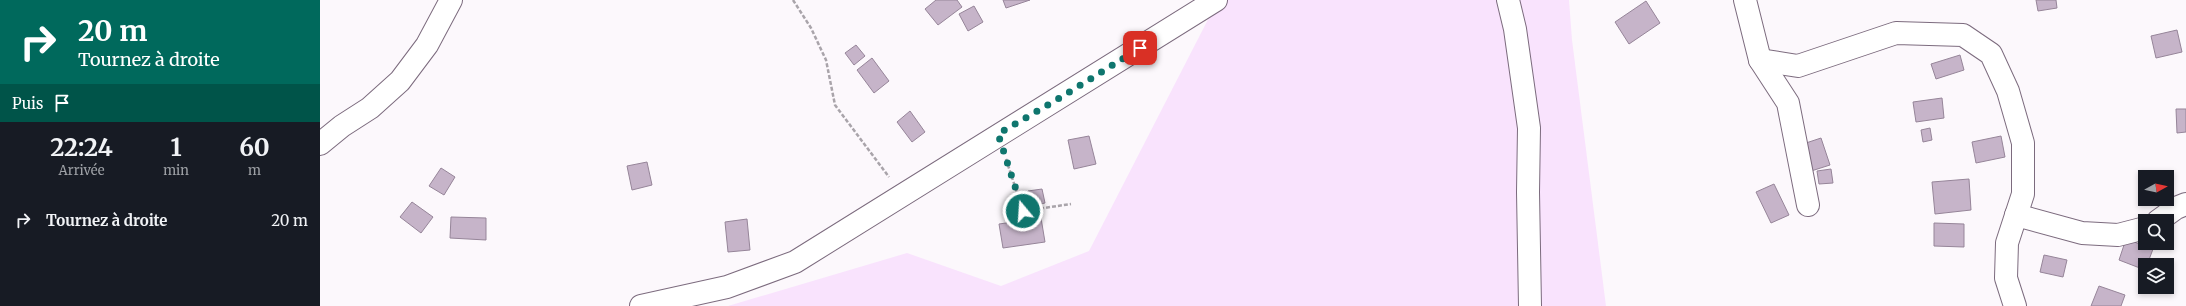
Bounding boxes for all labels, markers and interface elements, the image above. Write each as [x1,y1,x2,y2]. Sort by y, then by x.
text: 20 m [78,13,147,49]
icon: right [12,16,64,68]
pin [1123,31,1157,65]
icon: arrive [1129,37,1151,59]
text: Tournez à droite [78,48,220,71]
icon: arrive [51,92,73,114]
text: Puis [12,94,43,113]
text: 22:24 [50,132,113,163]
text: 1 [170,132,182,163]
text: 60 [239,132,270,163]
text: Arrivée [59,162,105,179]
text: min [163,162,189,179]
text: m [248,162,261,179]
north arrow [2138,170,2174,206]
map controls [2138,170,2174,294]
position arrow [1002,190,1044,232]
icon: right [12,209,34,231]
text: Tournez à droite [46,211,167,230]
text: 20 m [271,211,308,230]
button: search [2138,214,2174,250]
button: layers [2138,258,2174,294]

